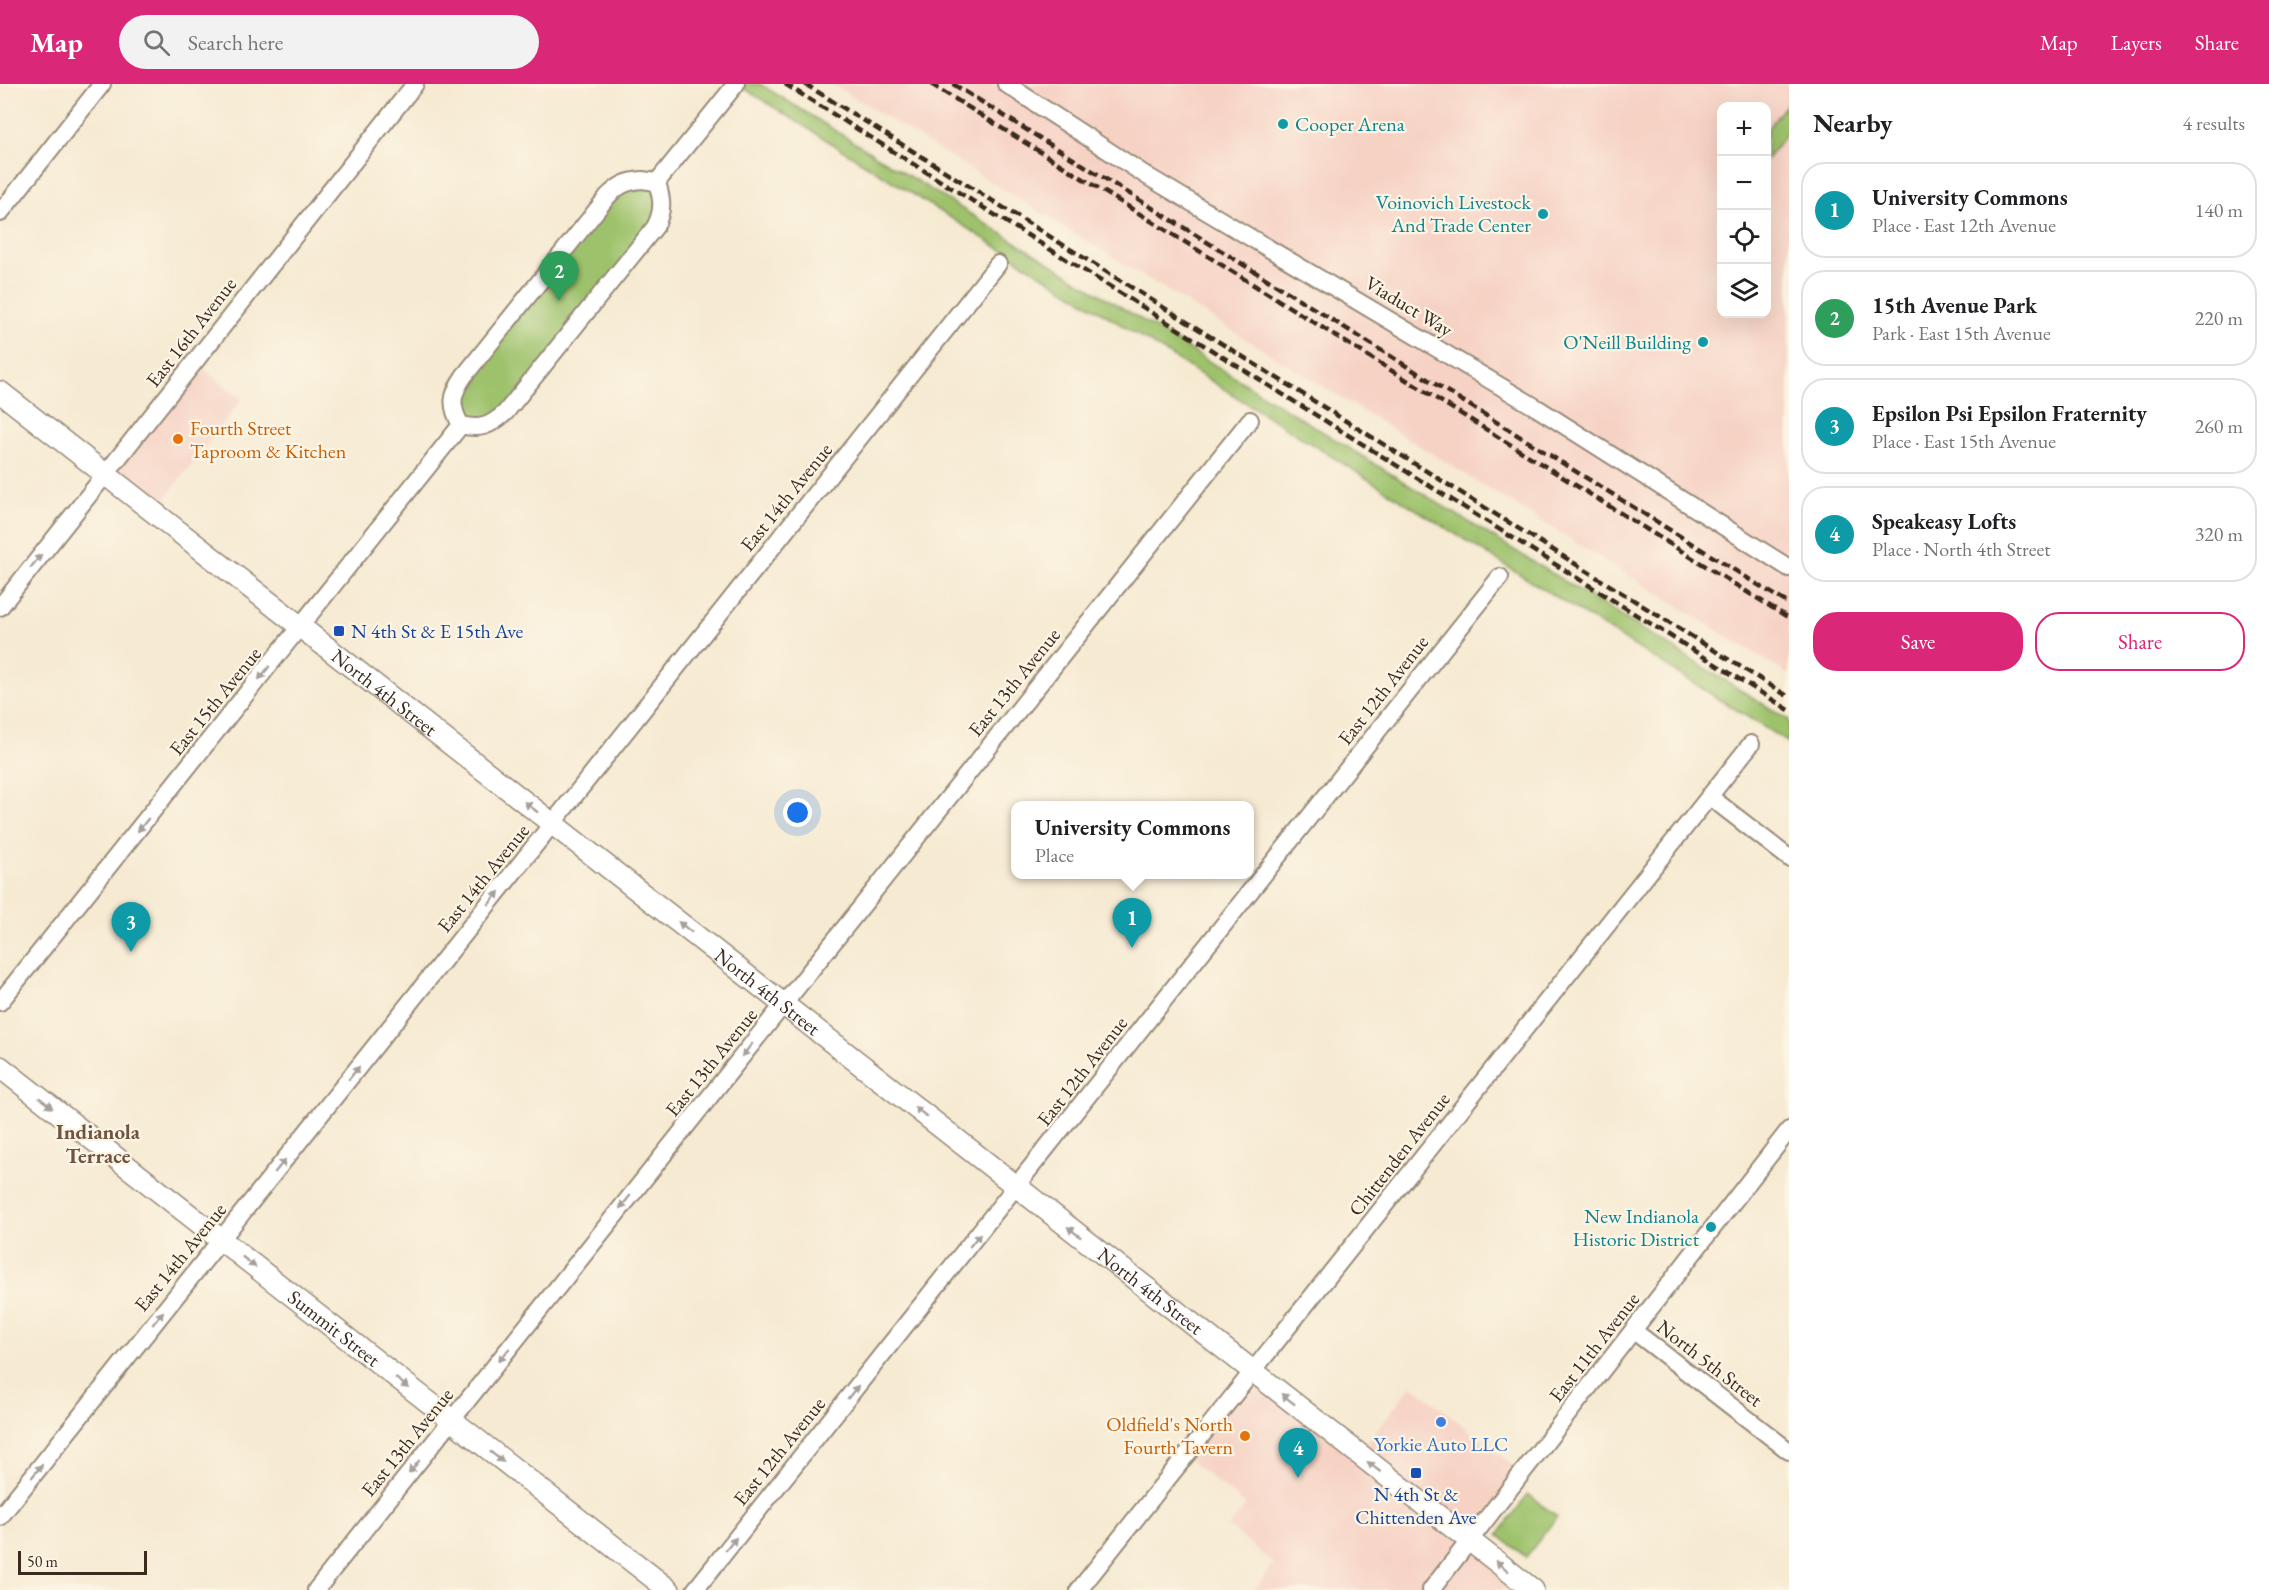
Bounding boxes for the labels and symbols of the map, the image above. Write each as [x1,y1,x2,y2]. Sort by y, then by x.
place label: Cooper Arena [1295,111,1405,137]
marker: Cooper Arena [1276,117,1290,131]
place label: Voinovich Livestock And Trade Center [1376,189,1532,238]
marker: Voinovich Livestock And Trade Center [1536,207,1550,221]
pin: 2 [540,252,578,301]
street label: Viaduct Way [1360,270,1458,342]
street label: East 16th Avenue [140,272,242,392]
place label: O'Neill Building [1563,329,1691,355]
marker: O'Neill Building [1696,335,1710,349]
place label: Fourth Street Taproom & Kitchen [190,415,347,464]
marker: Fourth Street Taproom & Kitchen [171,432,185,446]
street label: East 14th Avenue [734,437,838,557]
one-way arrow [30,553,43,569]
place label: N 4th St & E 15th Ave [351,618,523,644]
street label: East 13th Avenue [962,622,1066,742]
marker: N 4th St & E 15th Ave [332,624,346,638]
street label: East 12th Avenue [1332,630,1434,750]
street label: East 15th Avenue [163,641,267,761]
street label: North 4th Street [326,643,443,742]
one-way arrow [258,665,271,681]
your location [783,798,812,827]
one-way arrow [523,800,539,813]
one-way arrow [136,817,149,833]
street label: East 14th Avenue [431,818,535,938]
one-way arrow [487,890,500,906]
pin: 1 [1112,898,1152,948]
pin: 3 [112,902,150,952]
one-way arrow [677,921,692,933]
street label: North 4th Street [709,942,826,1042]
street label: East 13th Avenue [659,1002,763,1122]
street label: East 12th Avenue [1031,1011,1133,1131]
one-way arrow [741,1042,754,1057]
one-way arrow [347,1065,360,1081]
street label: Chittenden Avenue [1343,1087,1456,1221]
one-way arrow [38,1096,54,1109]
one-way arrow [913,1106,928,1118]
district label: Indianola Terrace [56,1118,141,1169]
one-way arrow [273,1158,286,1174]
one-way arrow [620,1195,632,1210]
street label: East 14th Avenue [128,1197,232,1317]
place label: New Indianola Historic District [1573,1203,1700,1252]
marker: New Indianola Historic District [1704,1220,1718,1234]
one-way arrow [1066,1226,1082,1239]
one-way arrow [968,1232,980,1247]
street label: North 4th Street [1092,1242,1209,1341]
one-way arrow [241,1256,257,1269]
street label: Summit Street [283,1284,386,1373]
street label: East 11th Avenue [1543,1287,1645,1407]
one-way arrow [151,1311,164,1326]
street label: North 5th Street [1652,1314,1769,1413]
one-way arrow [497,1347,510,1363]
one-way arrow [394,1376,410,1389]
street label: East 13th Avenue [355,1382,459,1502]
one-way arrow [846,1385,859,1400]
street label: East 12th Avenue [727,1391,831,1511]
one-way arrow [1280,1394,1295,1406]
place label: Oldfield's North Fourth Tavern [1106,1411,1233,1460]
marker: Yorkie Auto LLC [1434,1415,1448,1429]
pin: 4 [1278,1428,1318,1478]
marker: Oldfield's North Fourth Tavern [1238,1429,1252,1443]
place label: Yorkie Auto LLC [1374,1431,1508,1457]
one-way arrow [489,1450,504,1462]
one-way arrow [408,1459,421,1474]
one-way arrow [1367,1461,1382,1473]
one-way arrow [30,1463,43,1479]
marker: N 4th St & Chittenden Ave [1409,1466,1423,1480]
place label: N 4th St & Chittenden Ave [1355,1481,1477,1530]
one-way arrow [725,1537,737,1552]
scale bar [18,1548,147,1576]
one-way arrow [1494,1559,1510,1572]

